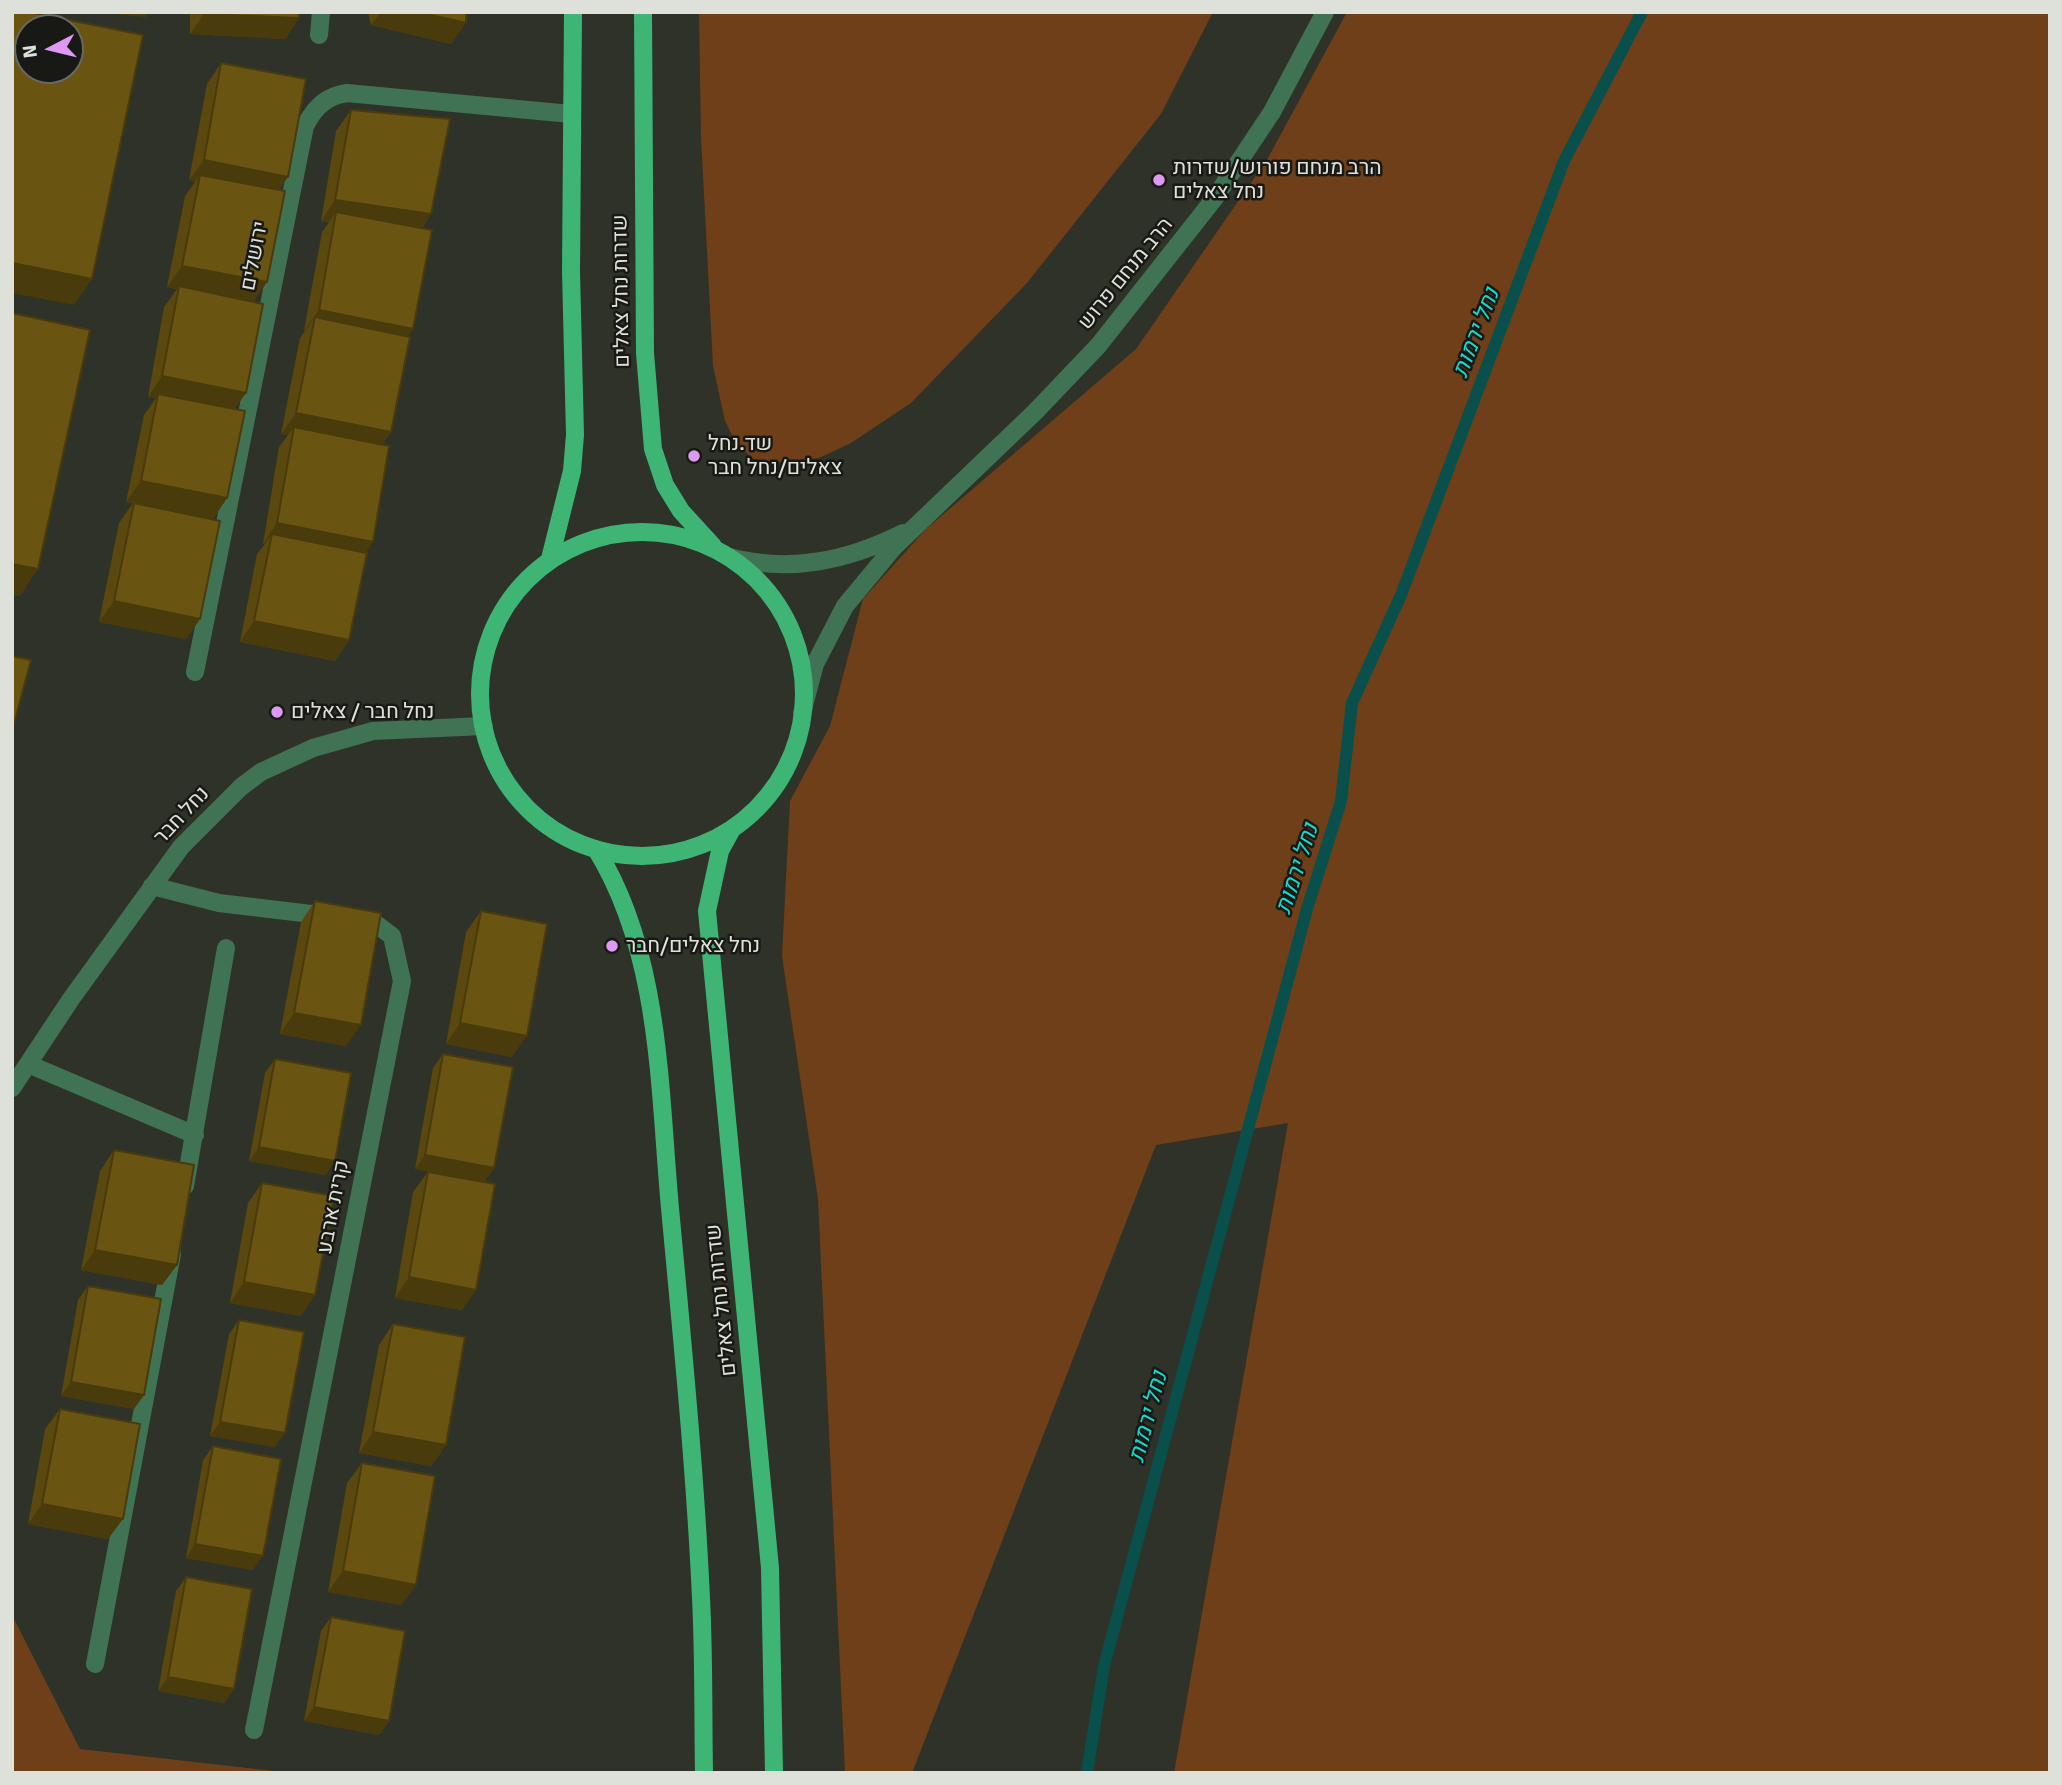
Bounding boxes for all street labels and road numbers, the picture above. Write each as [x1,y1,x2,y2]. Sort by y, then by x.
street label: הרב מנחם פרוש [1073,213,1179,335]
street label: שדרות נחל צאלים [608,214,636,368]
street label: ירושלים [236,219,274,293]
street label: נחל חבר [149,782,215,850]
street label: קרית ארבע [313,1158,355,1256]
street label: שדרות נחל צאלים [701,1223,743,1377]

